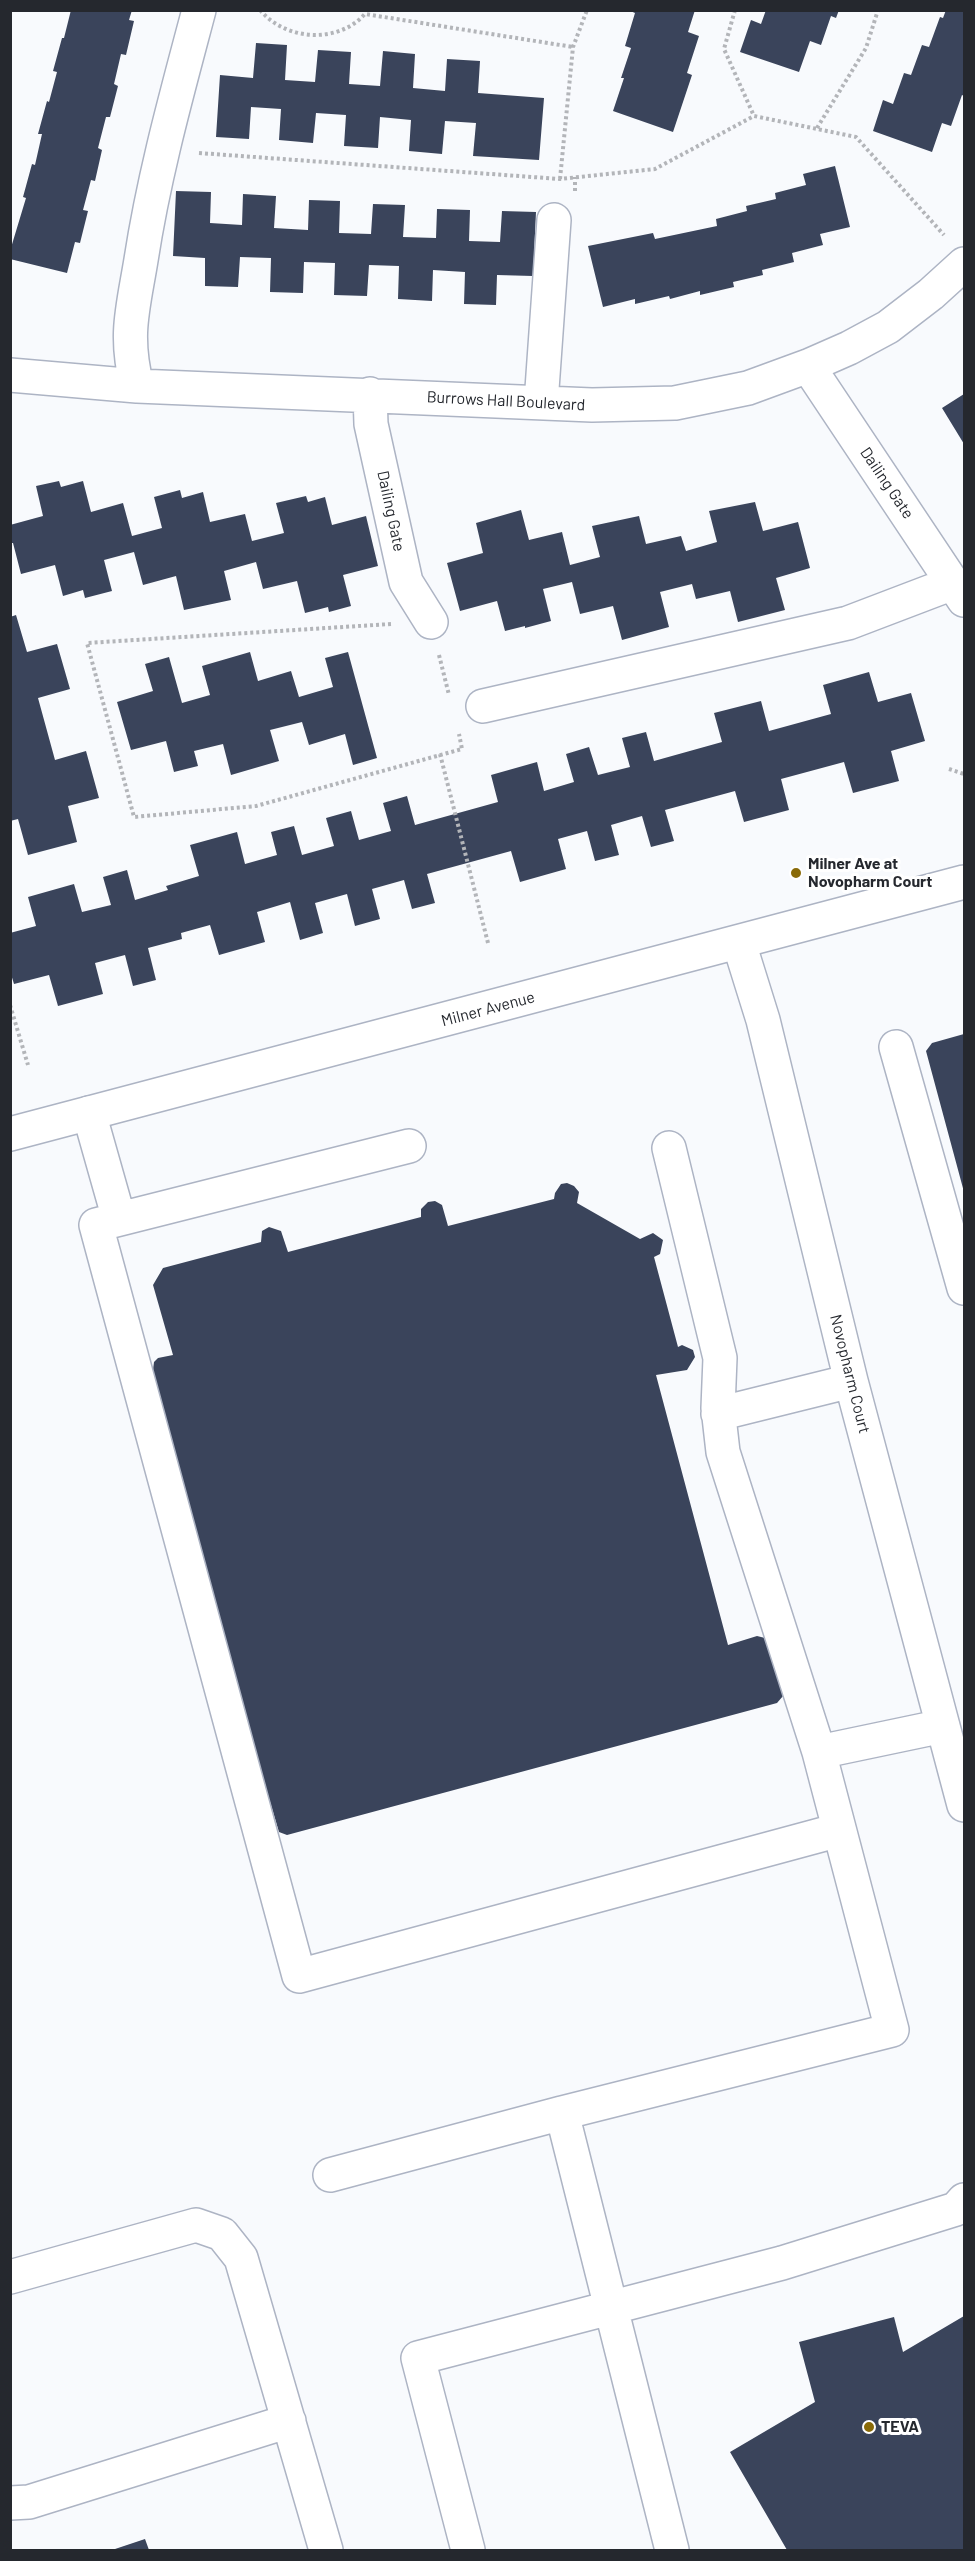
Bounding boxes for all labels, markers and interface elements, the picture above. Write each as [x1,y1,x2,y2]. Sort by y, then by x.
street label: Burrows Hall Boulevard [426,387,586,415]
street label: Dailing Gate [856,444,918,522]
street label: Dailing Gate [373,469,409,553]
place label: Milner Ave at Novopharm Court [808,854,932,892]
marker: Milner Ave at Novopharm Court [789,866,803,880]
street label: Milner Avenue [439,987,537,1031]
street label: Novopharm Court [826,1312,874,1436]
place label: TEVA [881,2417,919,2437]
marker: TEVA [862,2420,876,2434]

